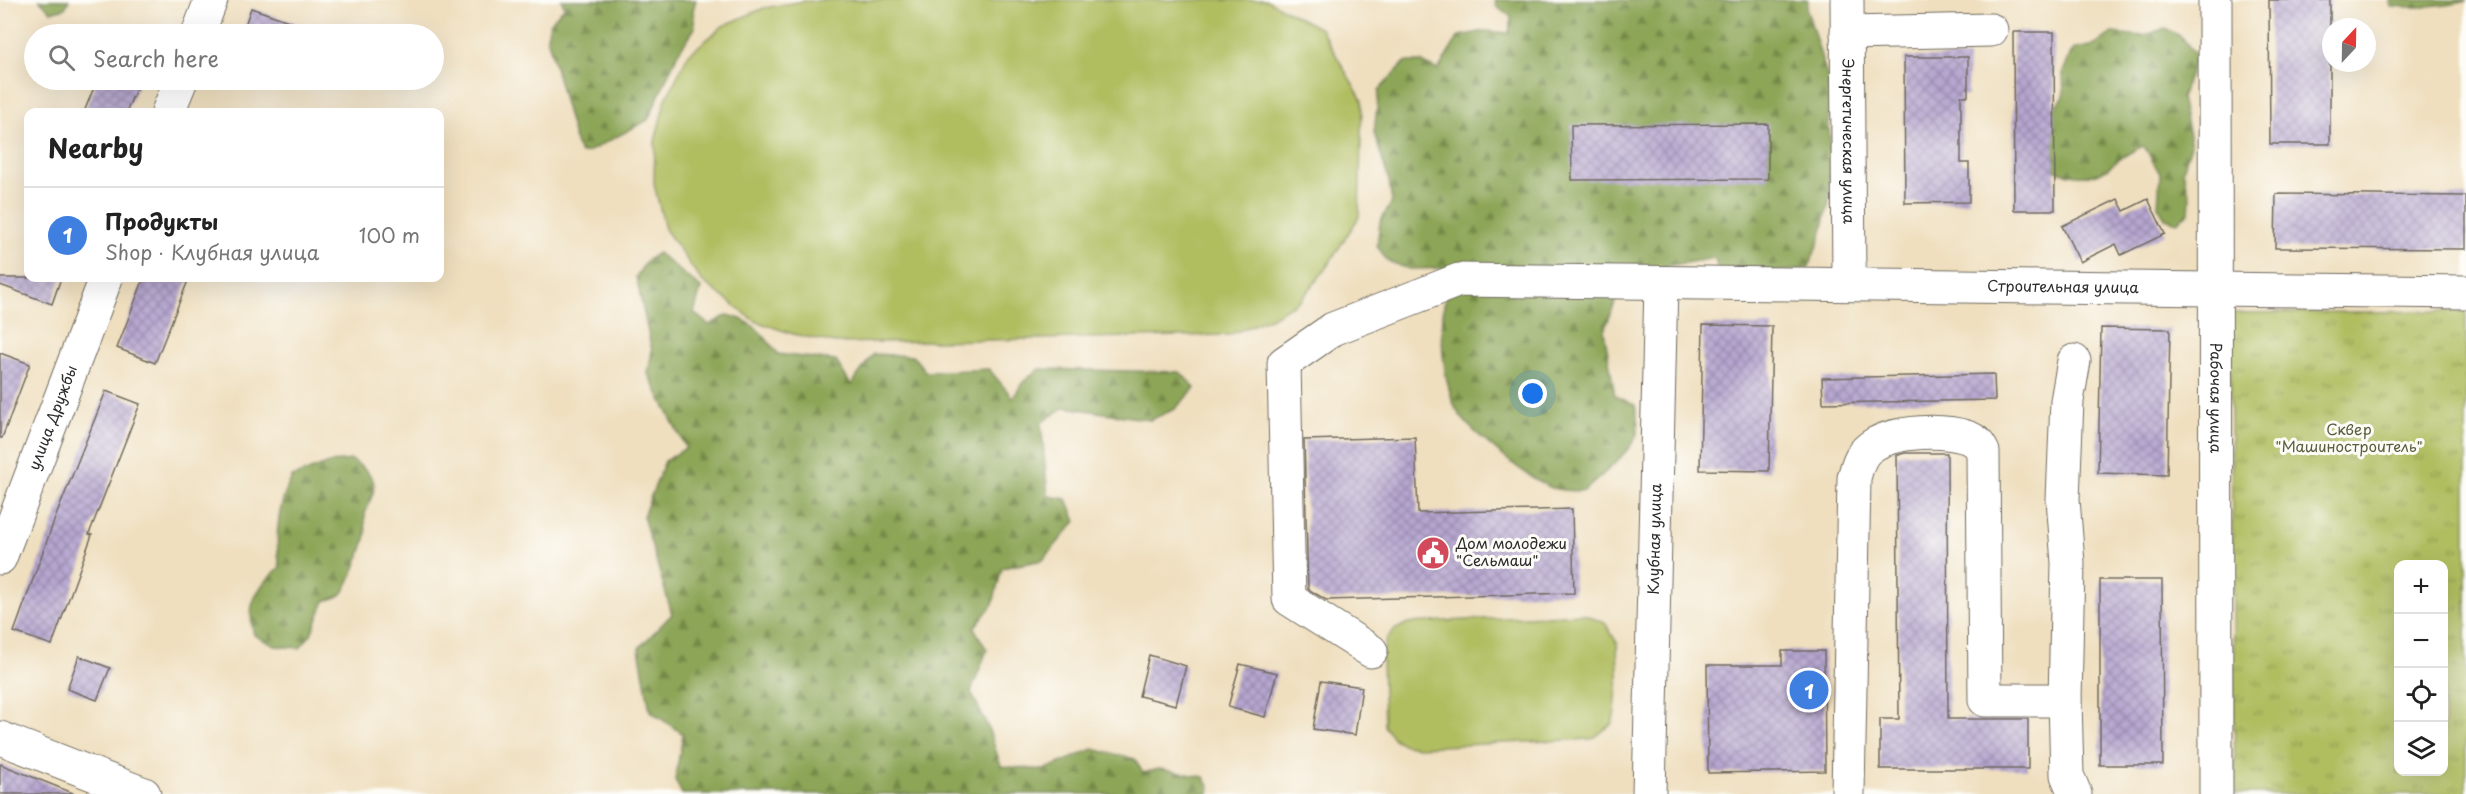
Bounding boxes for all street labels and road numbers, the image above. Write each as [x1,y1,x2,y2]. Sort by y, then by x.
street label: Энергетическая улица [1837,58,1862,224]
street label: Строительная улица [1987,273,2139,298]
street label: Рабочая улица [2205,343,2229,454]
street label: улица Дружбы [21,361,82,473]
street label: Клубная улица [1641,482,1666,595]

